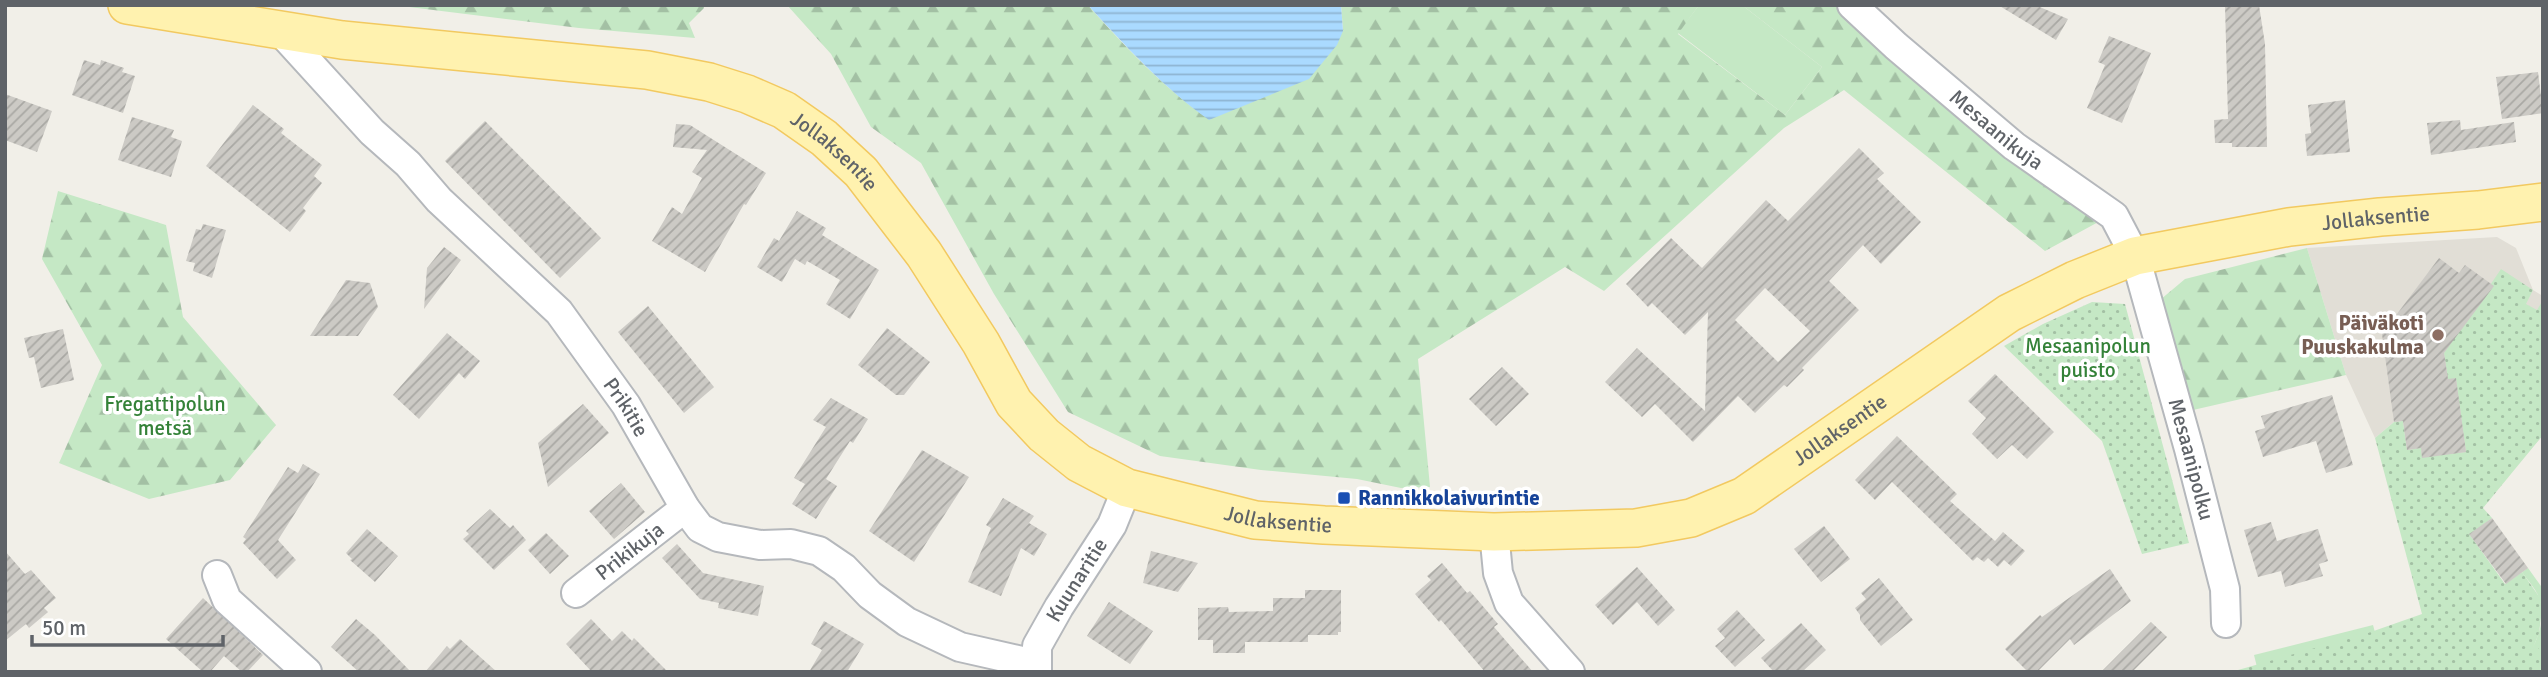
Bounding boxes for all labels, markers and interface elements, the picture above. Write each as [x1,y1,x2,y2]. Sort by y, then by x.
street label: Mesaanikuja [1944,84,2048,175]
street label: Jollaksentie [786,106,884,196]
street label: Jollaksentie [2320,200,2431,236]
place label: Päiväkoti Puuskakulma [2301,310,2424,360]
marker: Päiväkoti Puuskakulma [2430,327,2446,343]
park label: Mesaanipolun puisto [2025,333,2151,383]
street label: Prikitie [598,373,654,441]
street label: Jollaksentie [1788,388,1892,471]
park label: Fregattipolun metsä [104,391,226,441]
street label: Mesaanipolku [2162,395,2220,523]
place label: Rannikkolaivurintie [1358,485,1540,511]
marker: Rannikkolaivurintie [1336,490,1352,506]
street label: Jollaksentie [1221,500,1333,538]
street label: Prikikuja [590,516,669,586]
street label: Kuunaritie [1040,533,1113,627]
scale bar [32,604,222,648]
text: 50 m [42,615,86,641]

